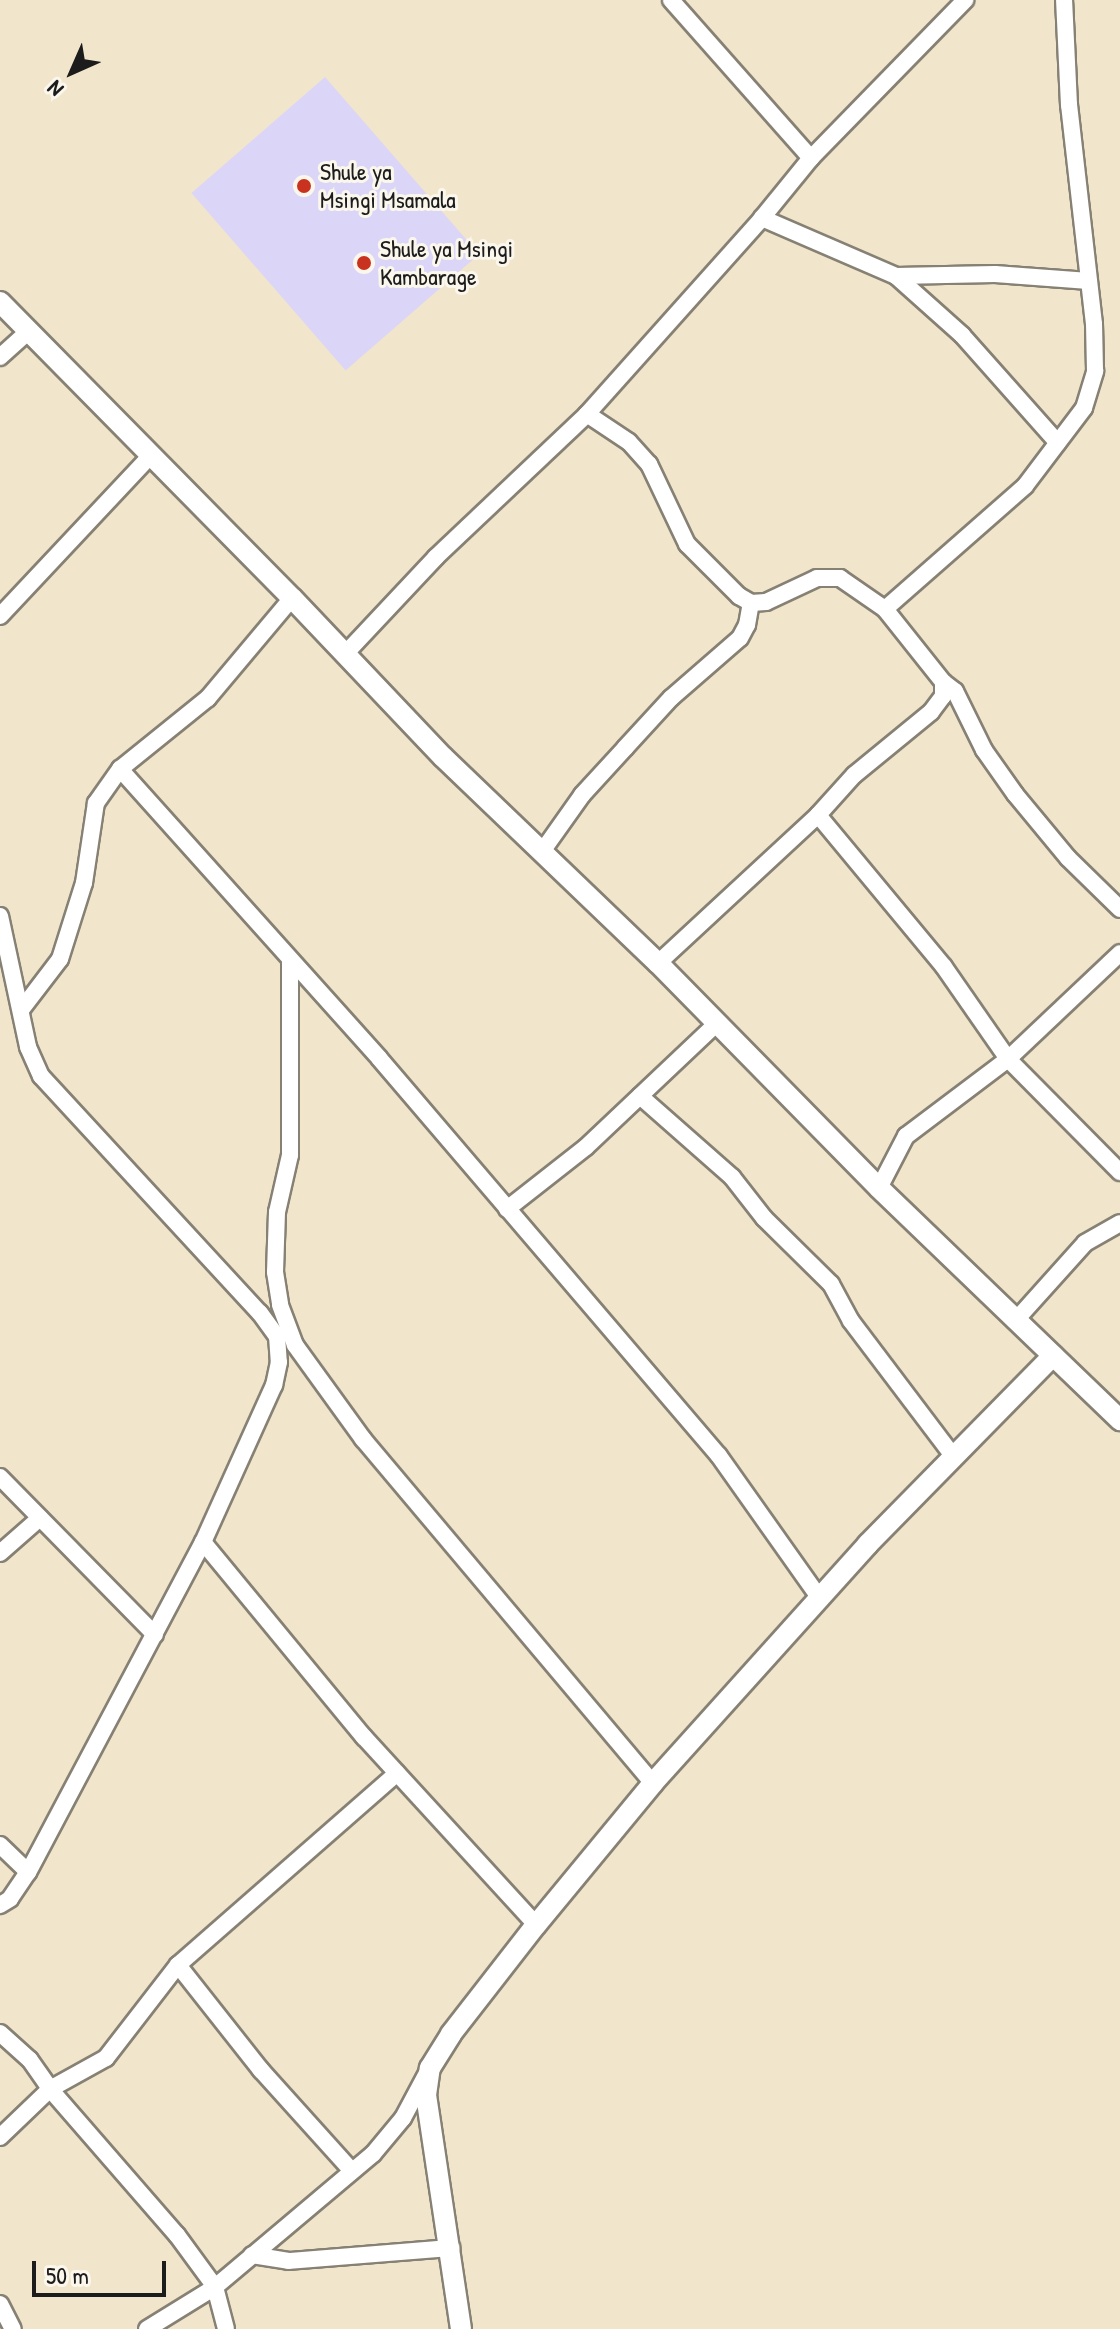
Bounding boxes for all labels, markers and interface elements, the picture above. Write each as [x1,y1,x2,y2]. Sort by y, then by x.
north arrow [32,32,112,112]
text: N [40,74,70,104]
place label: Shule ya Msingi Msamala [320,158,456,214]
marker: Shule ya Msingi Msamala [295,177,313,195]
place label: Shule ya Msingi Kambarage [380,235,513,291]
marker: Shule ya Msingi Kambarage [355,254,373,272]
scale bar [36,2245,170,2295]
text: 50 m [46,2259,89,2291]

